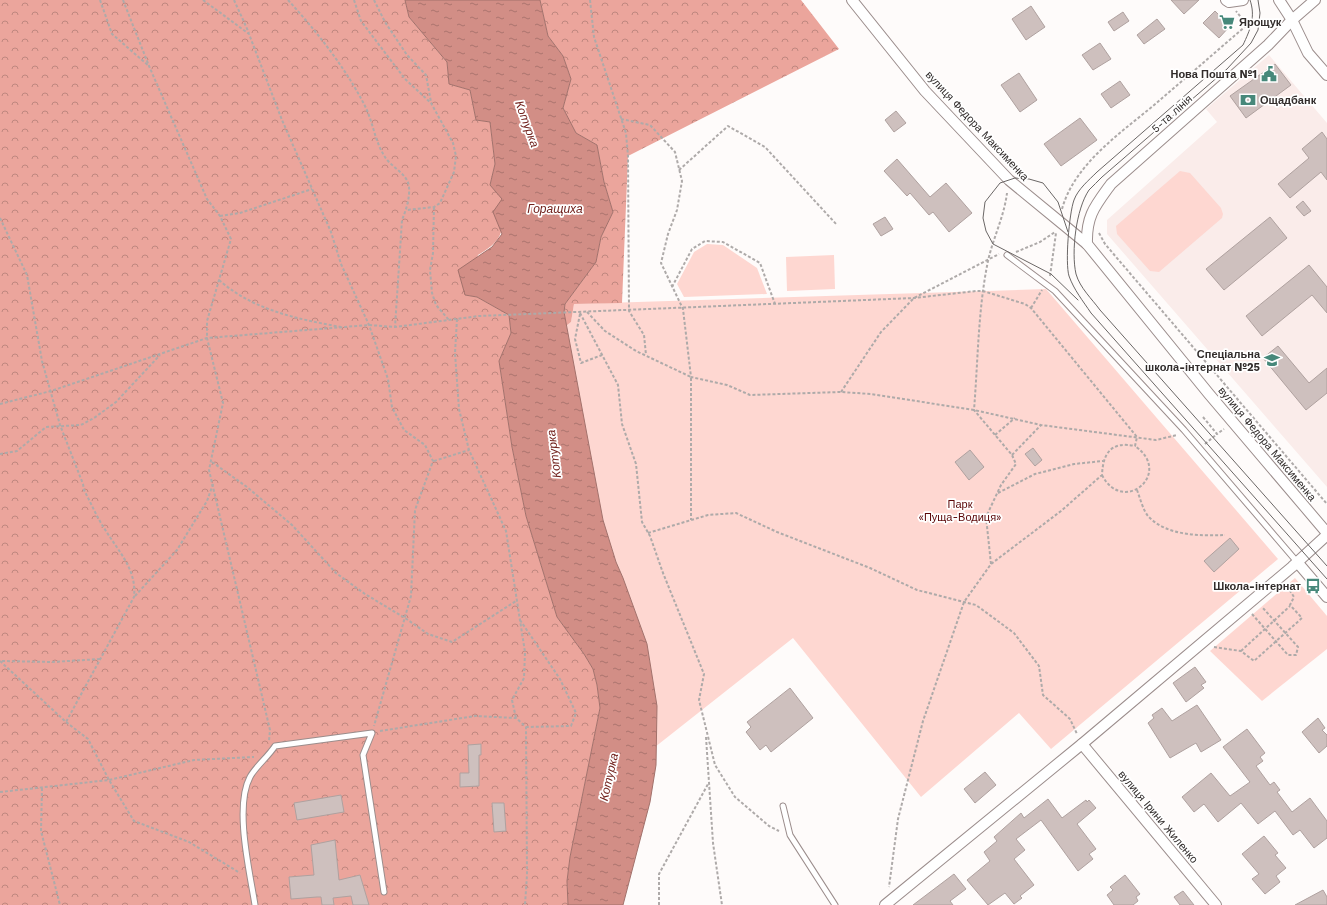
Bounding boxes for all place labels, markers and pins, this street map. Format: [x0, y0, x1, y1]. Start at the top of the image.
supermarket icon: Ярощук [1218, 13, 1236, 31]
place label: Ярощук [1239, 16, 1282, 29]
public building icon: Нова Пошта №1 [1260, 65, 1278, 83]
place label: Нова Пошта №1 [1170, 68, 1257, 81]
bank icon: Ощадбанк [1239, 91, 1257, 109]
place label: Ощадбанк [1260, 94, 1317, 107]
place label: Спеціальна школа-інтернат №25 [1145, 348, 1261, 374]
school or university icon: Спеціальна школа-інтернат №25 [1263, 351, 1281, 369]
bus stop icon: Школа-інтернат [1304, 577, 1322, 595]
place label: Школа-інтернат [1213, 580, 1302, 593]

